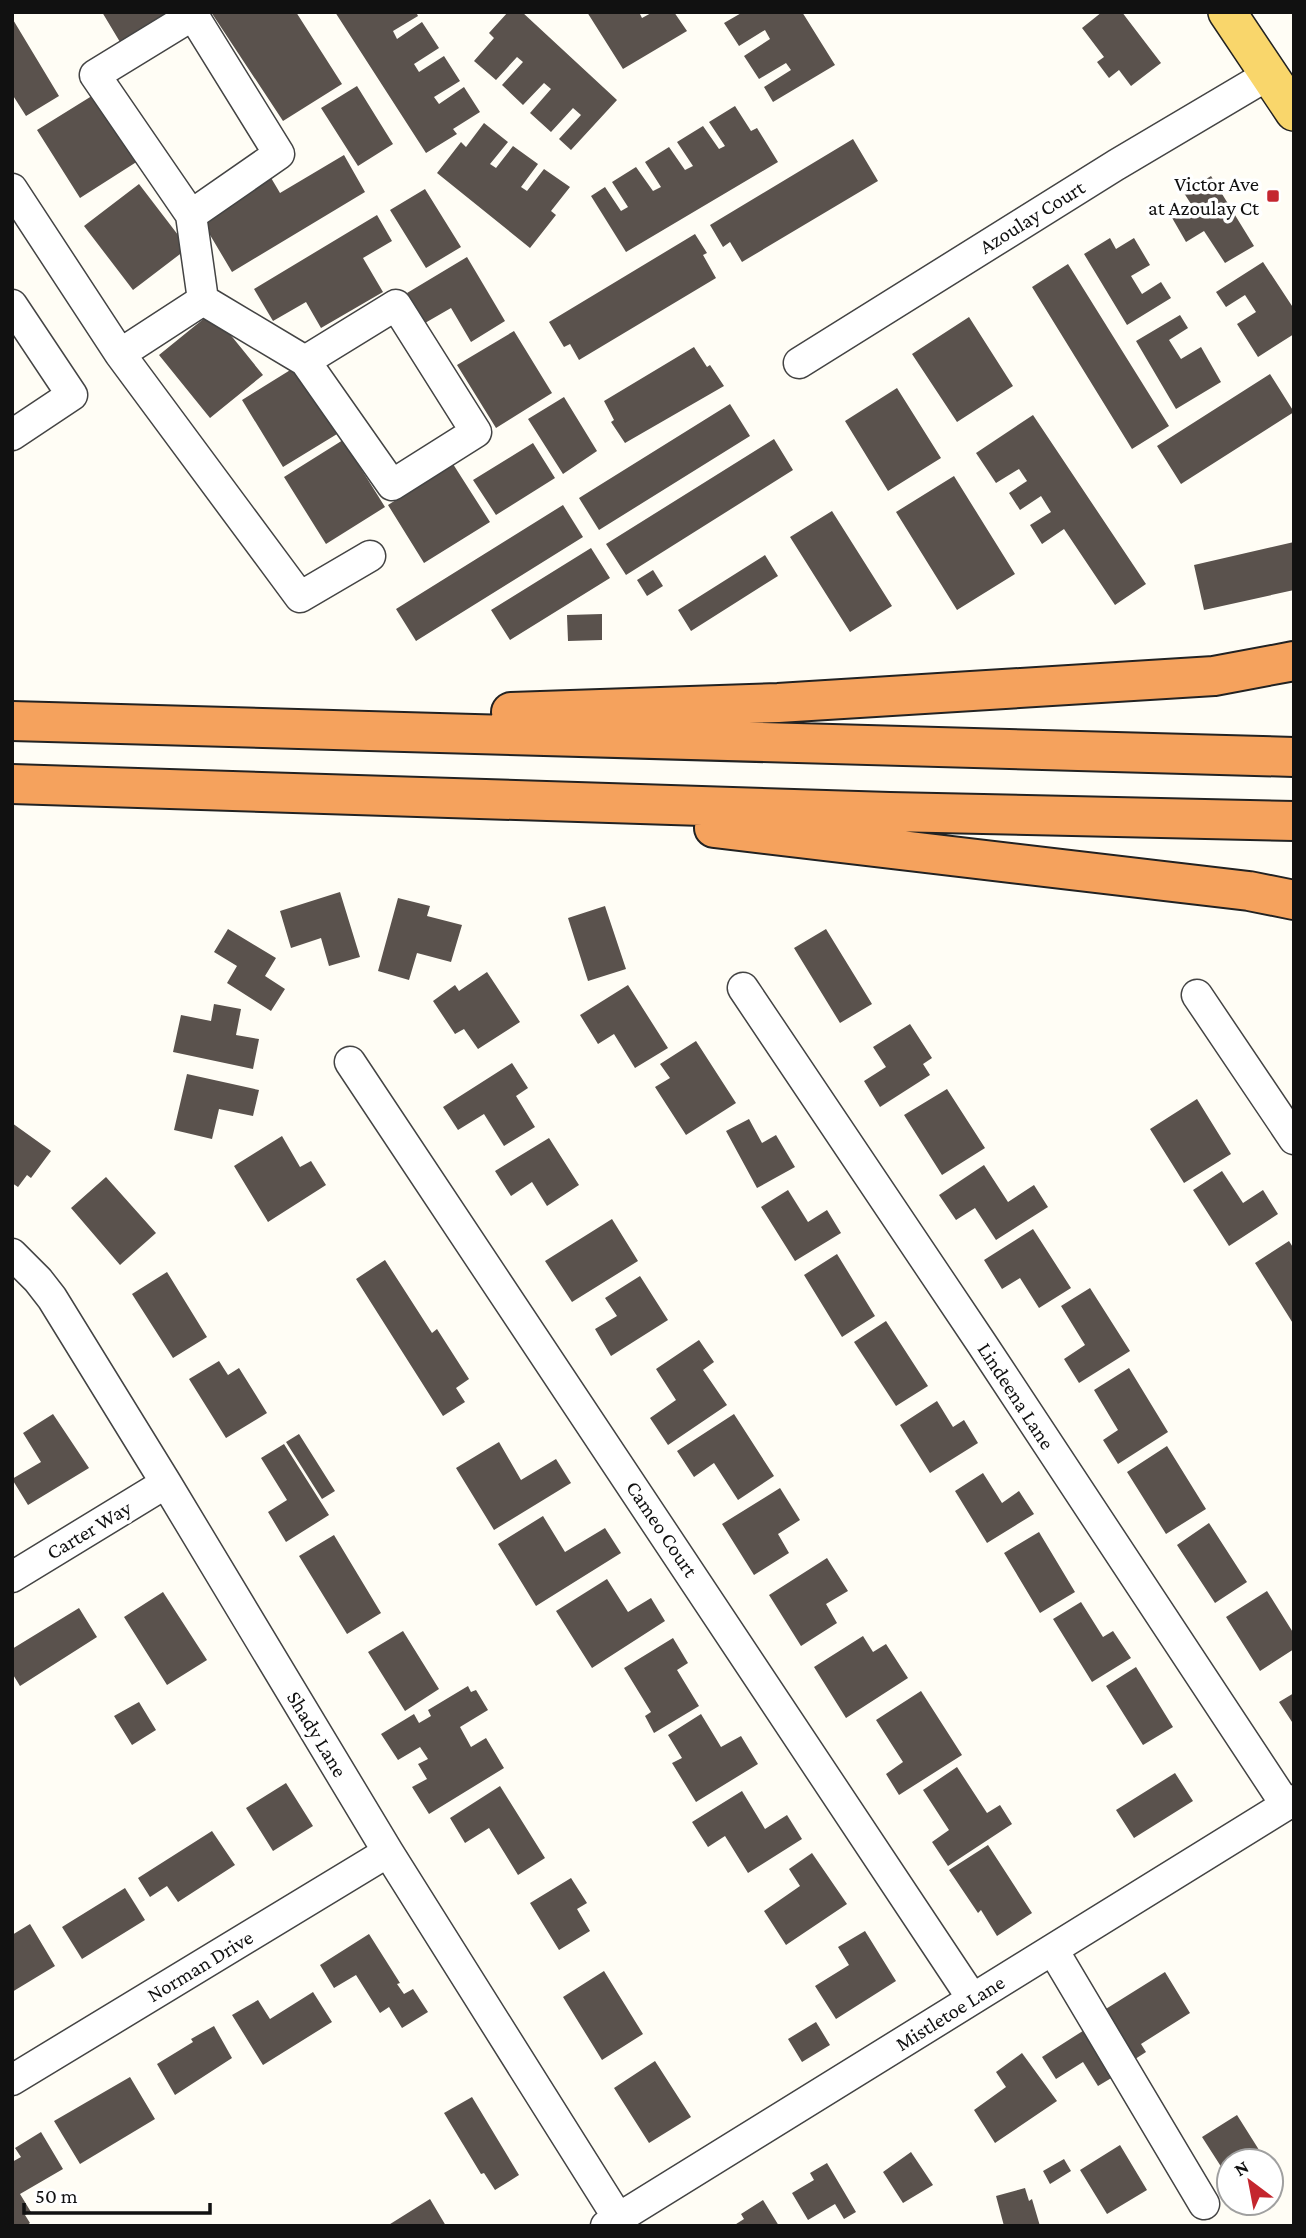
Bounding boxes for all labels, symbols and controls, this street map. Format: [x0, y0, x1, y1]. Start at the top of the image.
place label: Victor Ave at Azoulay Ct [1148, 172, 1260, 220]
street label: Azoulay Court [975, 175, 1090, 259]
marker: Victor Ave at Azoulay Ct [1265, 188, 1281, 204]
street label: Lindeena Lane [973, 1338, 1059, 1454]
street label: Cameo Court [621, 1476, 703, 1582]
street label: Carter Way [42, 1495, 136, 1565]
street label: Shady Lane [282, 1687, 352, 1781]
street label: Norman Drive [143, 1925, 257, 2007]
street label: Mistletoe Lane [891, 1970, 1009, 2056]
north arrow [1215, 2147, 1285, 2217]
text: N [1230, 2156, 1252, 2180]
scale bar [24, 2172, 210, 2216]
text: 50 m [35, 2184, 78, 2208]

